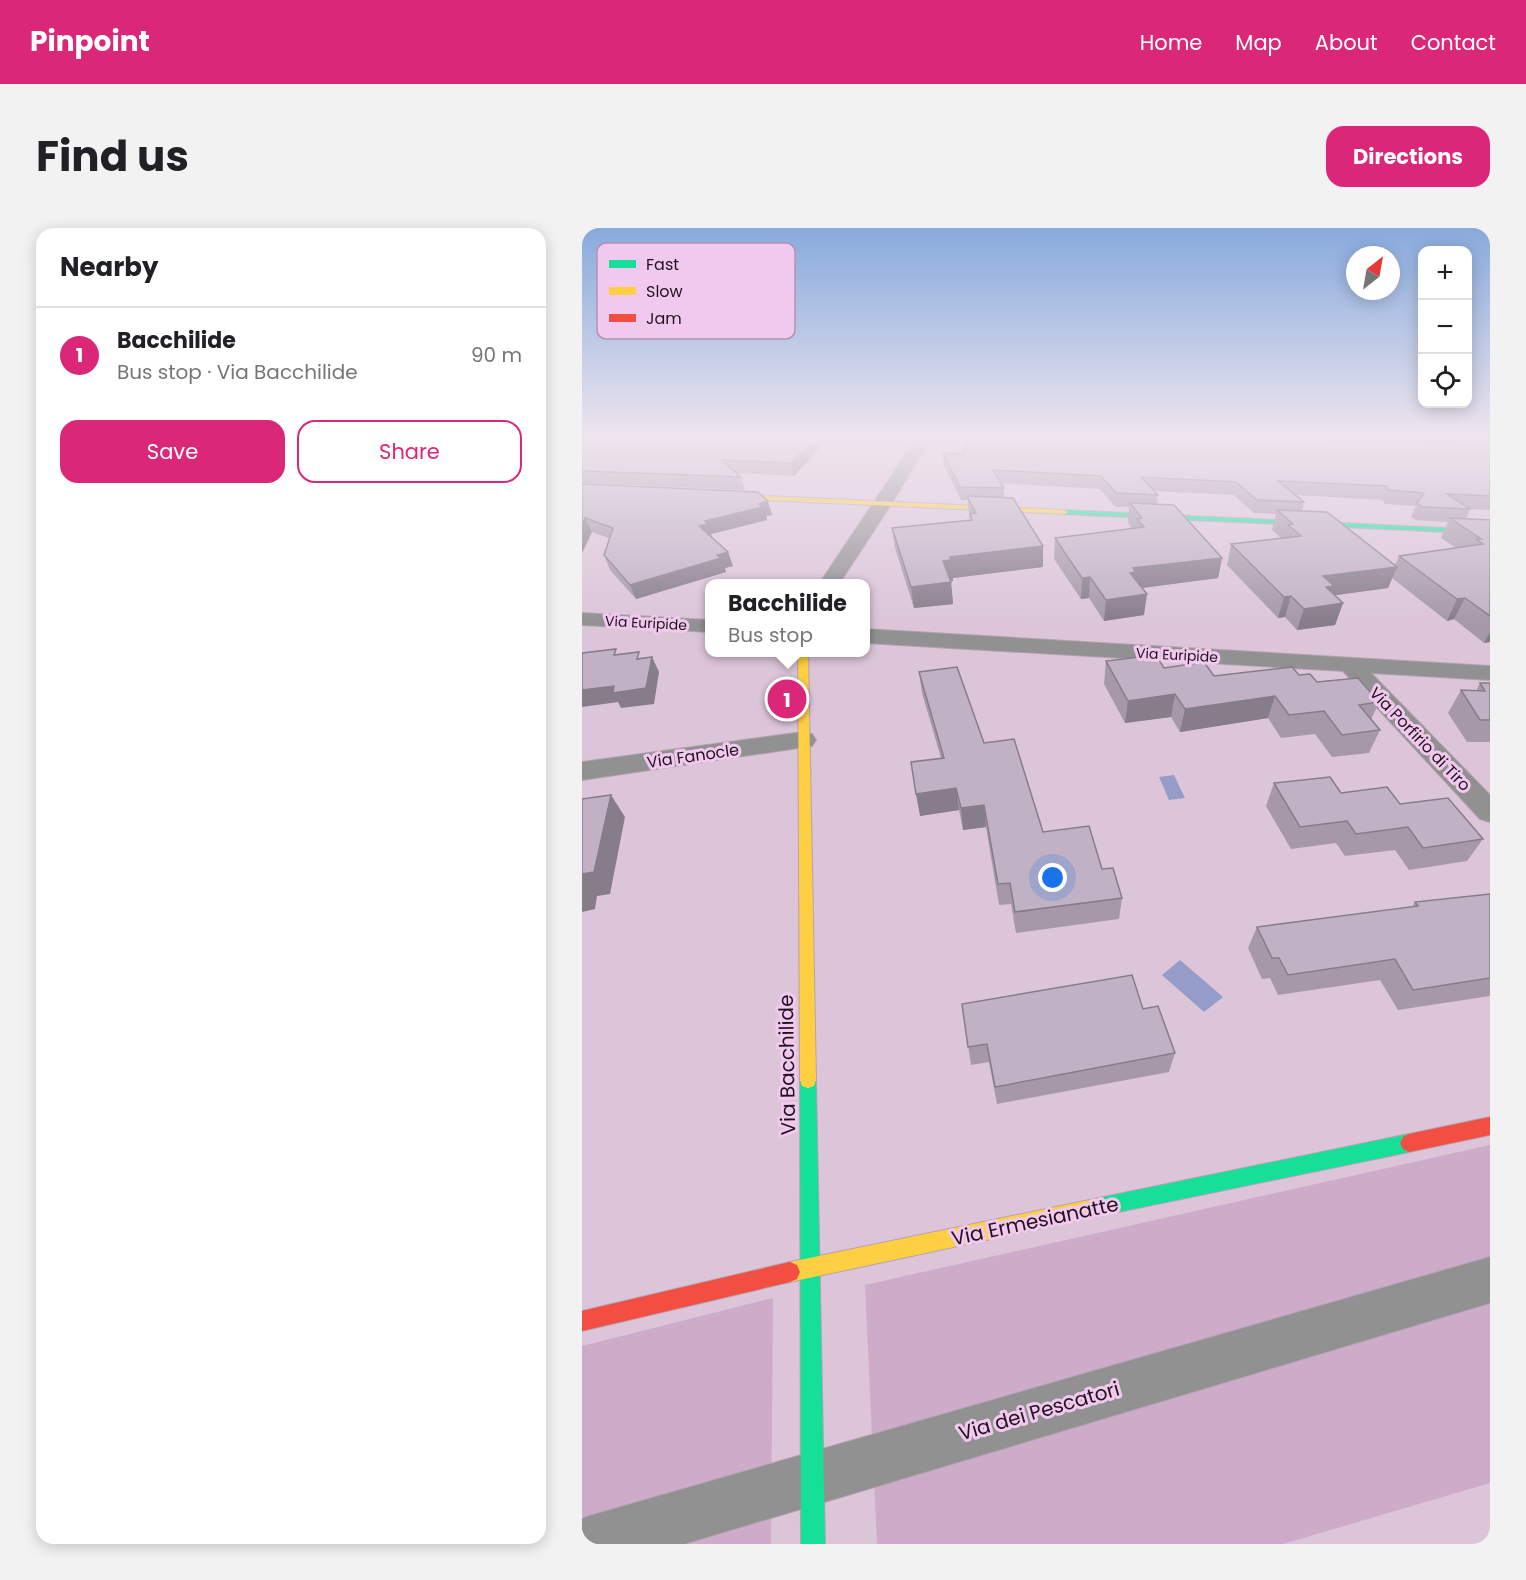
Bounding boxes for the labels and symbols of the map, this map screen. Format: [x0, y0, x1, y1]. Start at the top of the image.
legend [597, 243, 795, 339]
north arrow [1346, 246, 1400, 300]
text: Fast [646, 253, 679, 276]
text: Slow [646, 280, 683, 303]
text: Jam [646, 307, 682, 330]
street label: Via Euripide [605, 611, 688, 635]
street label: Via Euripide [1136, 643, 1219, 667]
pin: 1 [768, 676, 806, 722]
street label: Via Porfirio di Tiro [1364, 682, 1476, 796]
street label: Via Fanocle [645, 738, 741, 774]
your location [1038, 863, 1067, 892]
street label: Via Bacchilide [772, 994, 802, 1136]
street label: Via Ermesianatte [949, 1190, 1121, 1252]
street label: Via dei Pescatori [955, 1375, 1123, 1447]

